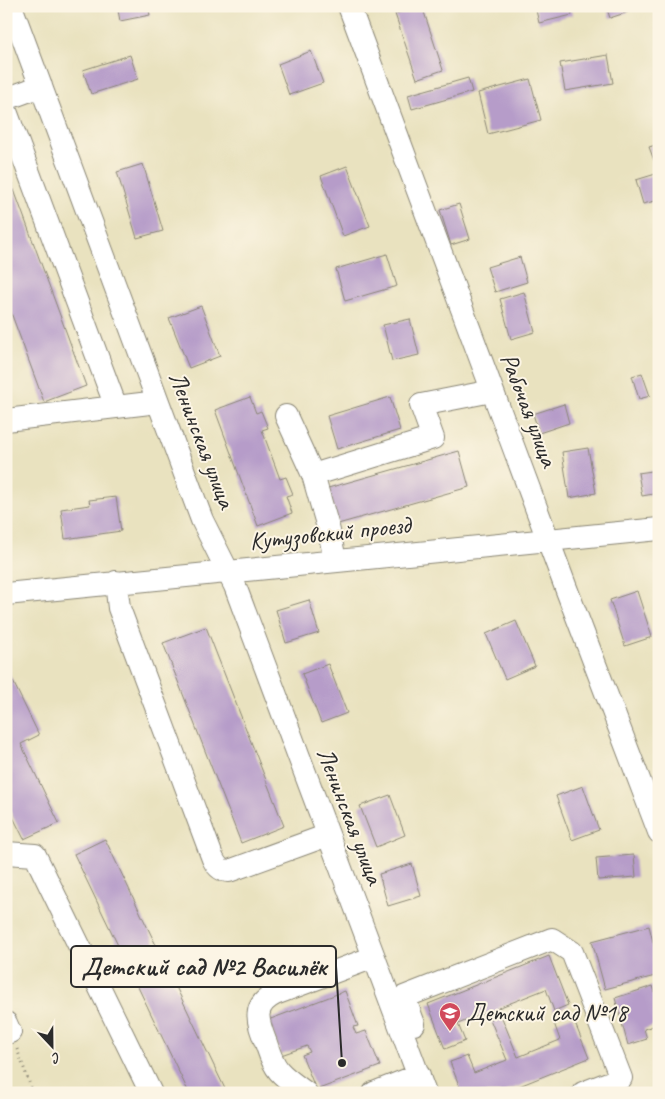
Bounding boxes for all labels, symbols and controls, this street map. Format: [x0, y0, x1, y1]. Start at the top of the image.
street label: Рабочая улица [493, 349, 566, 473]
street label: Ленинская улица [161, 367, 243, 515]
street label: Кутузовский проезд [248, 508, 414, 557]
street label: Ленинская улица [309, 743, 391, 891]
callout: Детский сад №2 Василёк [71, 946, 336, 987]
text: Детский сад №2 Василёк [82, 950, 329, 983]
place label: Детский сад №18 [466, 997, 630, 1029]
school or university icon: Детский сад №18 [438, 1001, 462, 1032]
north arrow [28, 1022, 78, 1072]
text: С [48, 1048, 63, 1068]

